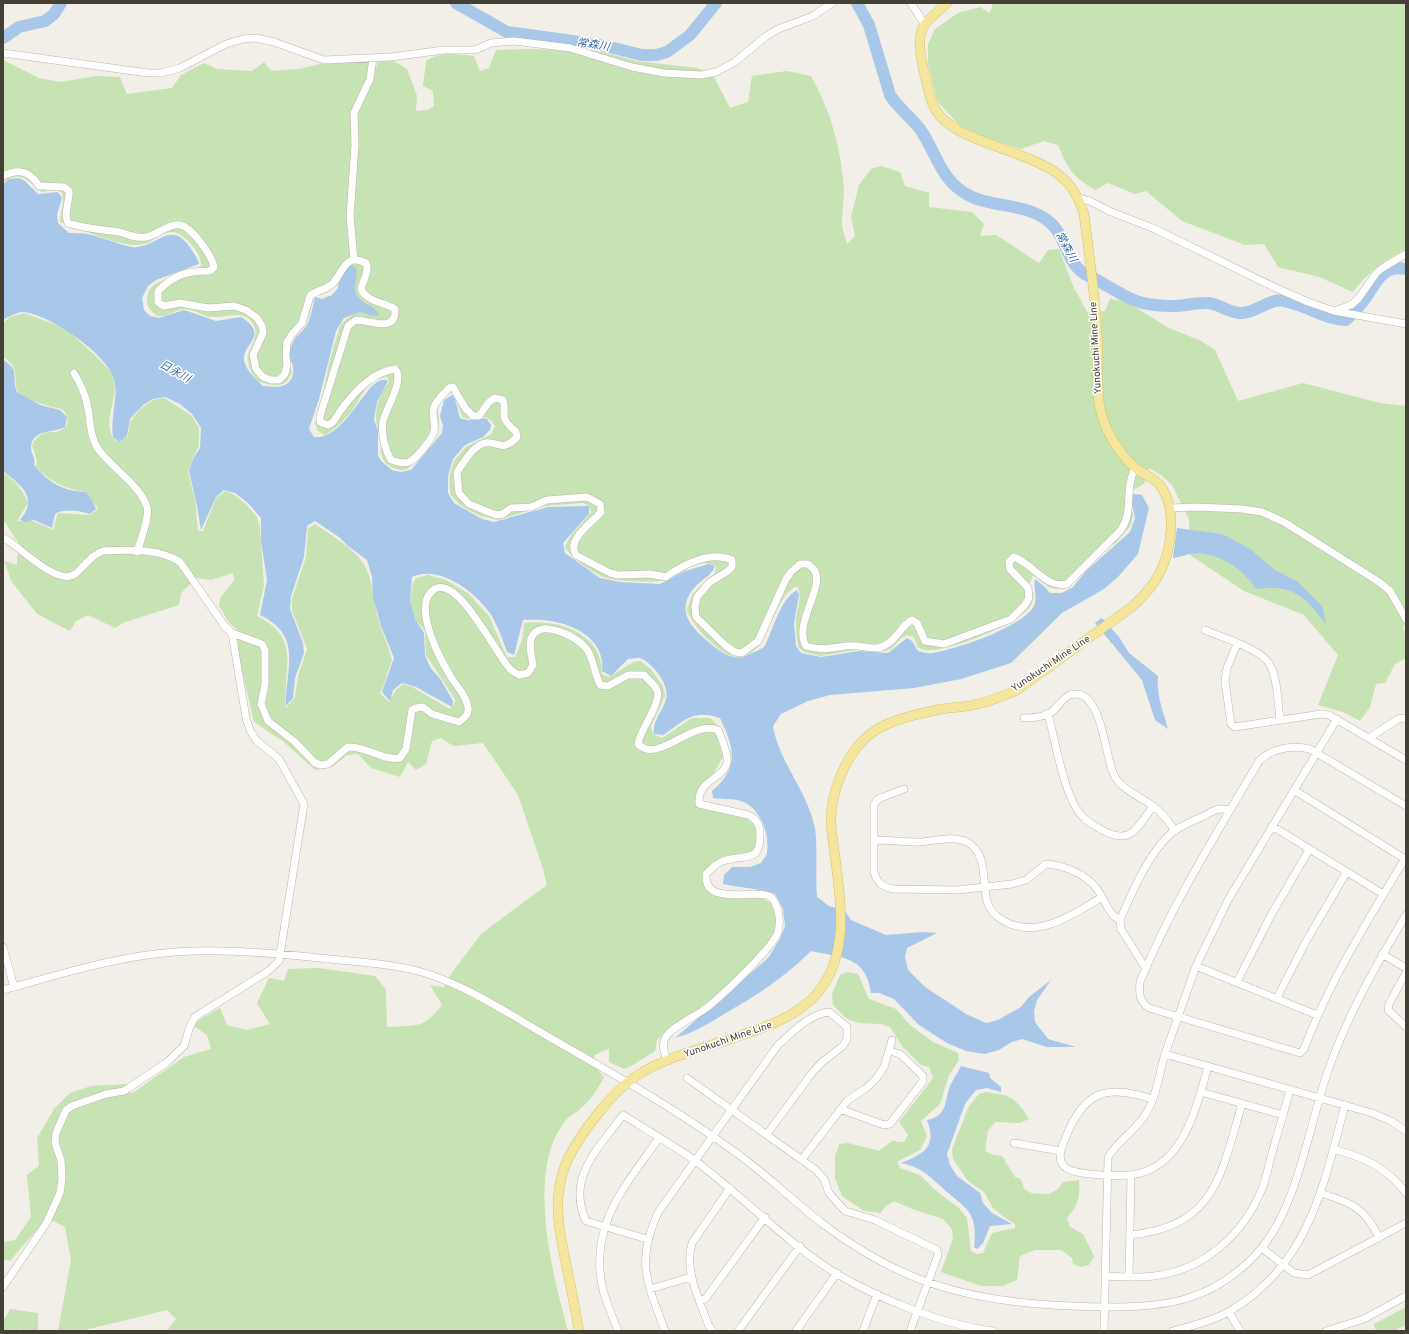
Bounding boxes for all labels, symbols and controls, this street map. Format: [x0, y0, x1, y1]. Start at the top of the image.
water label: 常森川 [576, 36, 611, 55]
water label: 常森川 [1052, 229, 1081, 266]
street label: Yunokuchi Mine Line [1087, 301, 1105, 395]
water label: 日永川 [157, 358, 194, 387]
street label: Yunokuchi Mine Line [1009, 633, 1093, 695]
street label: Yunokuchi Mine Line [682, 1019, 774, 1061]

